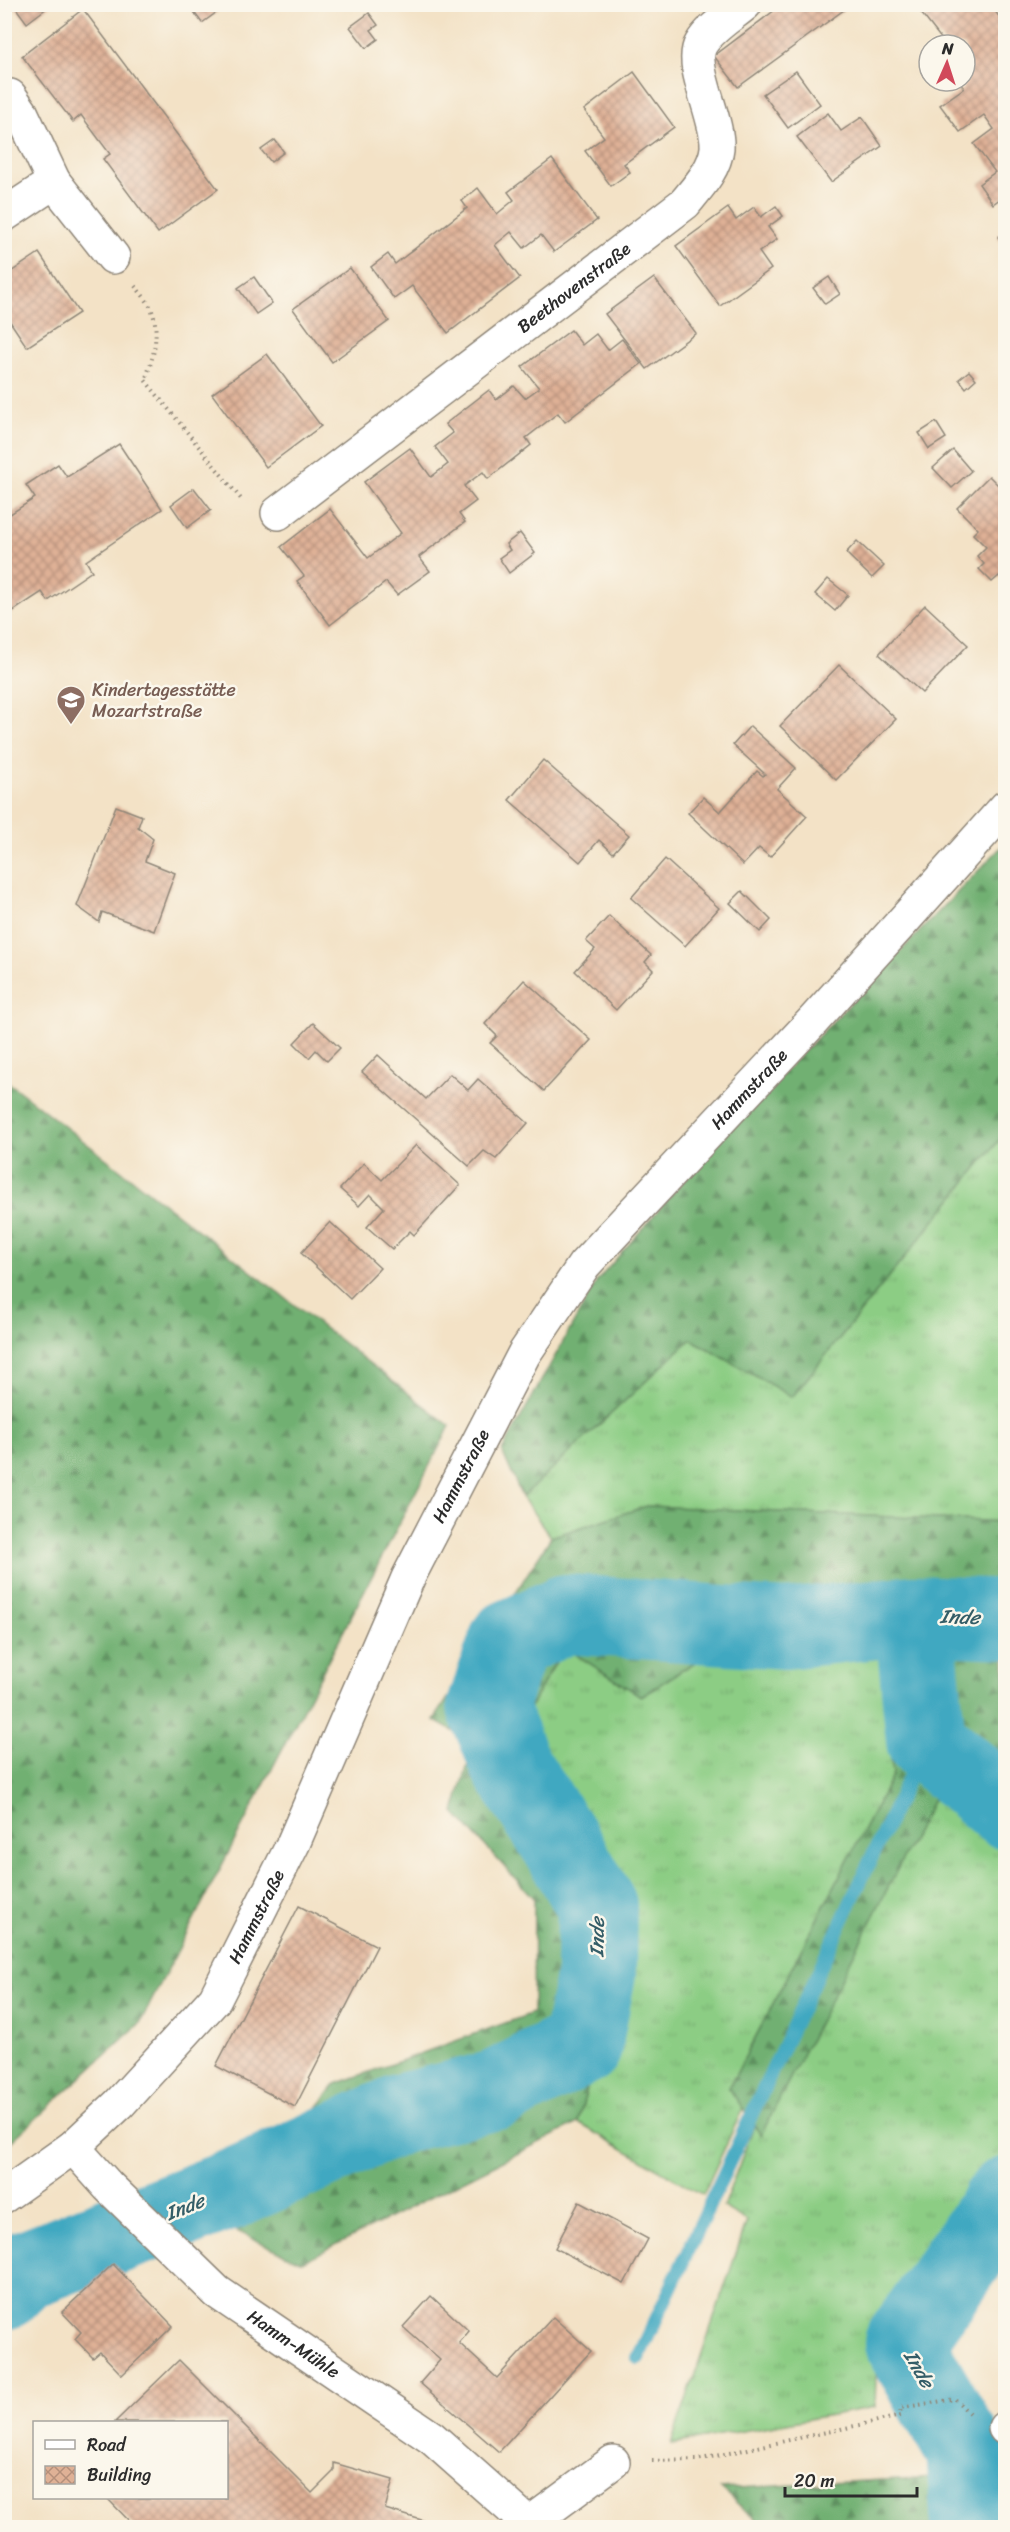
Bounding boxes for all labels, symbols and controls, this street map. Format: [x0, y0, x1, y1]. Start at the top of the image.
north arrow [917, 33, 977, 93]
text: N [940, 34, 955, 63]
street label: Beethovenstraße [510, 233, 638, 342]
place label: Kindertagesstätte Mozartstraße [92, 674, 236, 727]
school or university icon: Kindertagesstätte Mozartstraße [55, 684, 87, 726]
street label: Hammstraße [702, 1041, 796, 1137]
street label: Hammstraße [423, 1423, 499, 1529]
water label: Inde [939, 1599, 982, 1635]
street label: Hammstraße [219, 1864, 294, 1970]
water label: Inde [579, 1915, 615, 1958]
water label: Inde [159, 2183, 211, 2231]
street label: Hamm-Mühle [240, 2301, 347, 2387]
water label: Inde [893, 2342, 945, 2396]
legend [33, 2421, 228, 2499]
text: Road [87, 2429, 127, 2461]
text: Building [87, 2459, 151, 2491]
scale bar [785, 2460, 917, 2498]
text: 20 m [794, 2465, 834, 2497]

